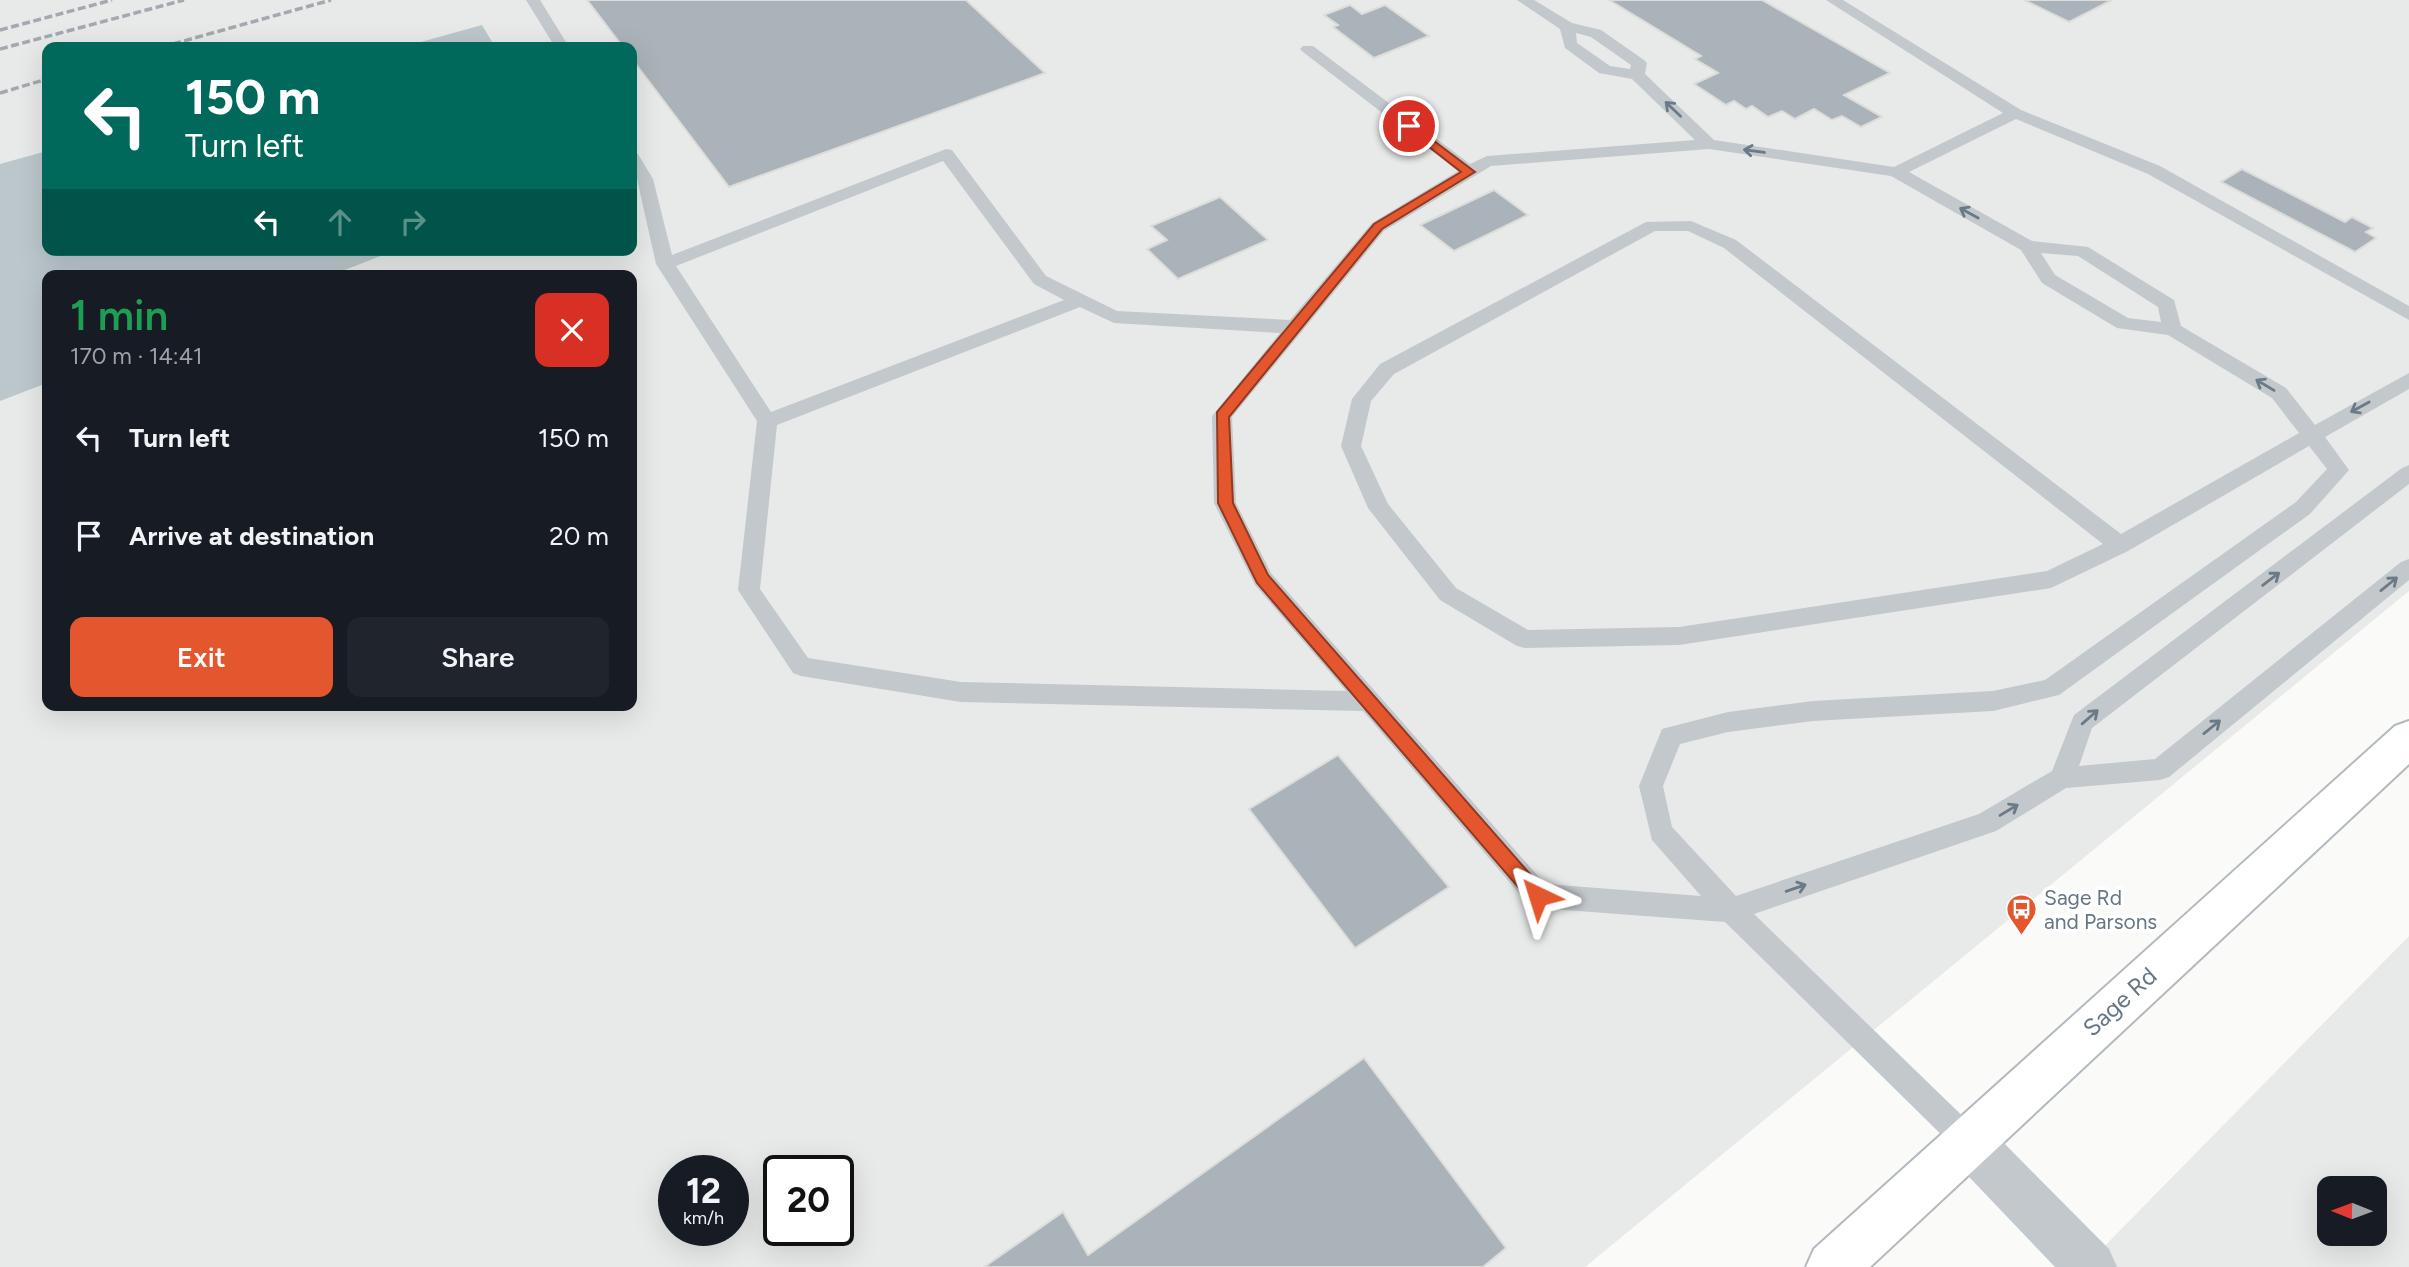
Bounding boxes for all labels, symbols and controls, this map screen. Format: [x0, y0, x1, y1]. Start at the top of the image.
text: 150 m [185, 67, 320, 126]
icon: left [70, 70, 161, 161]
pin [1379, 96, 1439, 156]
one-way arrow [1664, 101, 1681, 118]
icon: arrive [1390, 107, 1428, 145]
text: Turn left [185, 127, 304, 165]
one-way arrow [1743, 144, 1766, 157]
icon: left [248, 203, 286, 241]
icon: ahead [321, 203, 359, 241]
icon: right [394, 203, 432, 241]
one-way arrow [1959, 206, 1980, 219]
text: 1 min [70, 290, 168, 341]
button: close [535, 293, 609, 367]
text: 170 m · 14:41 [70, 342, 202, 370]
one-way arrow [2255, 378, 2275, 392]
one-way arrow [2350, 400, 2370, 414]
icon: left [70, 419, 108, 457]
text: Turn left [129, 422, 230, 454]
text: 150 m [538, 422, 609, 454]
icon: arrive [70, 517, 108, 555]
text: Arrive at destination [129, 520, 374, 552]
text: 20 m [549, 520, 609, 552]
one-way arrow [2261, 571, 2279, 586]
one-way arrow [2379, 577, 2397, 592]
button: Exit [70, 617, 333, 697]
button: Share [347, 617, 609, 697]
one-way arrow [2081, 709, 2099, 725]
one-way arrow [2202, 720, 2220, 735]
one-way arrow [1998, 803, 2018, 817]
position arrow [1501, 859, 1575, 933]
one-way arrow [1784, 881, 1806, 893]
place label: Sage Rd and Parsons [2044, 885, 2157, 934]
bus stop icon: Sage Rd and Parsons [2004, 893, 2038, 937]
street label: Sage Rd [2077, 961, 2163, 1042]
speed limit sign: 20 [763, 1155, 854, 1246]
text: 12 [686, 1170, 721, 1212]
north arrow [2317, 1176, 2387, 1246]
map controls [2317, 1176, 2387, 1246]
text: km/h [683, 1207, 724, 1229]

